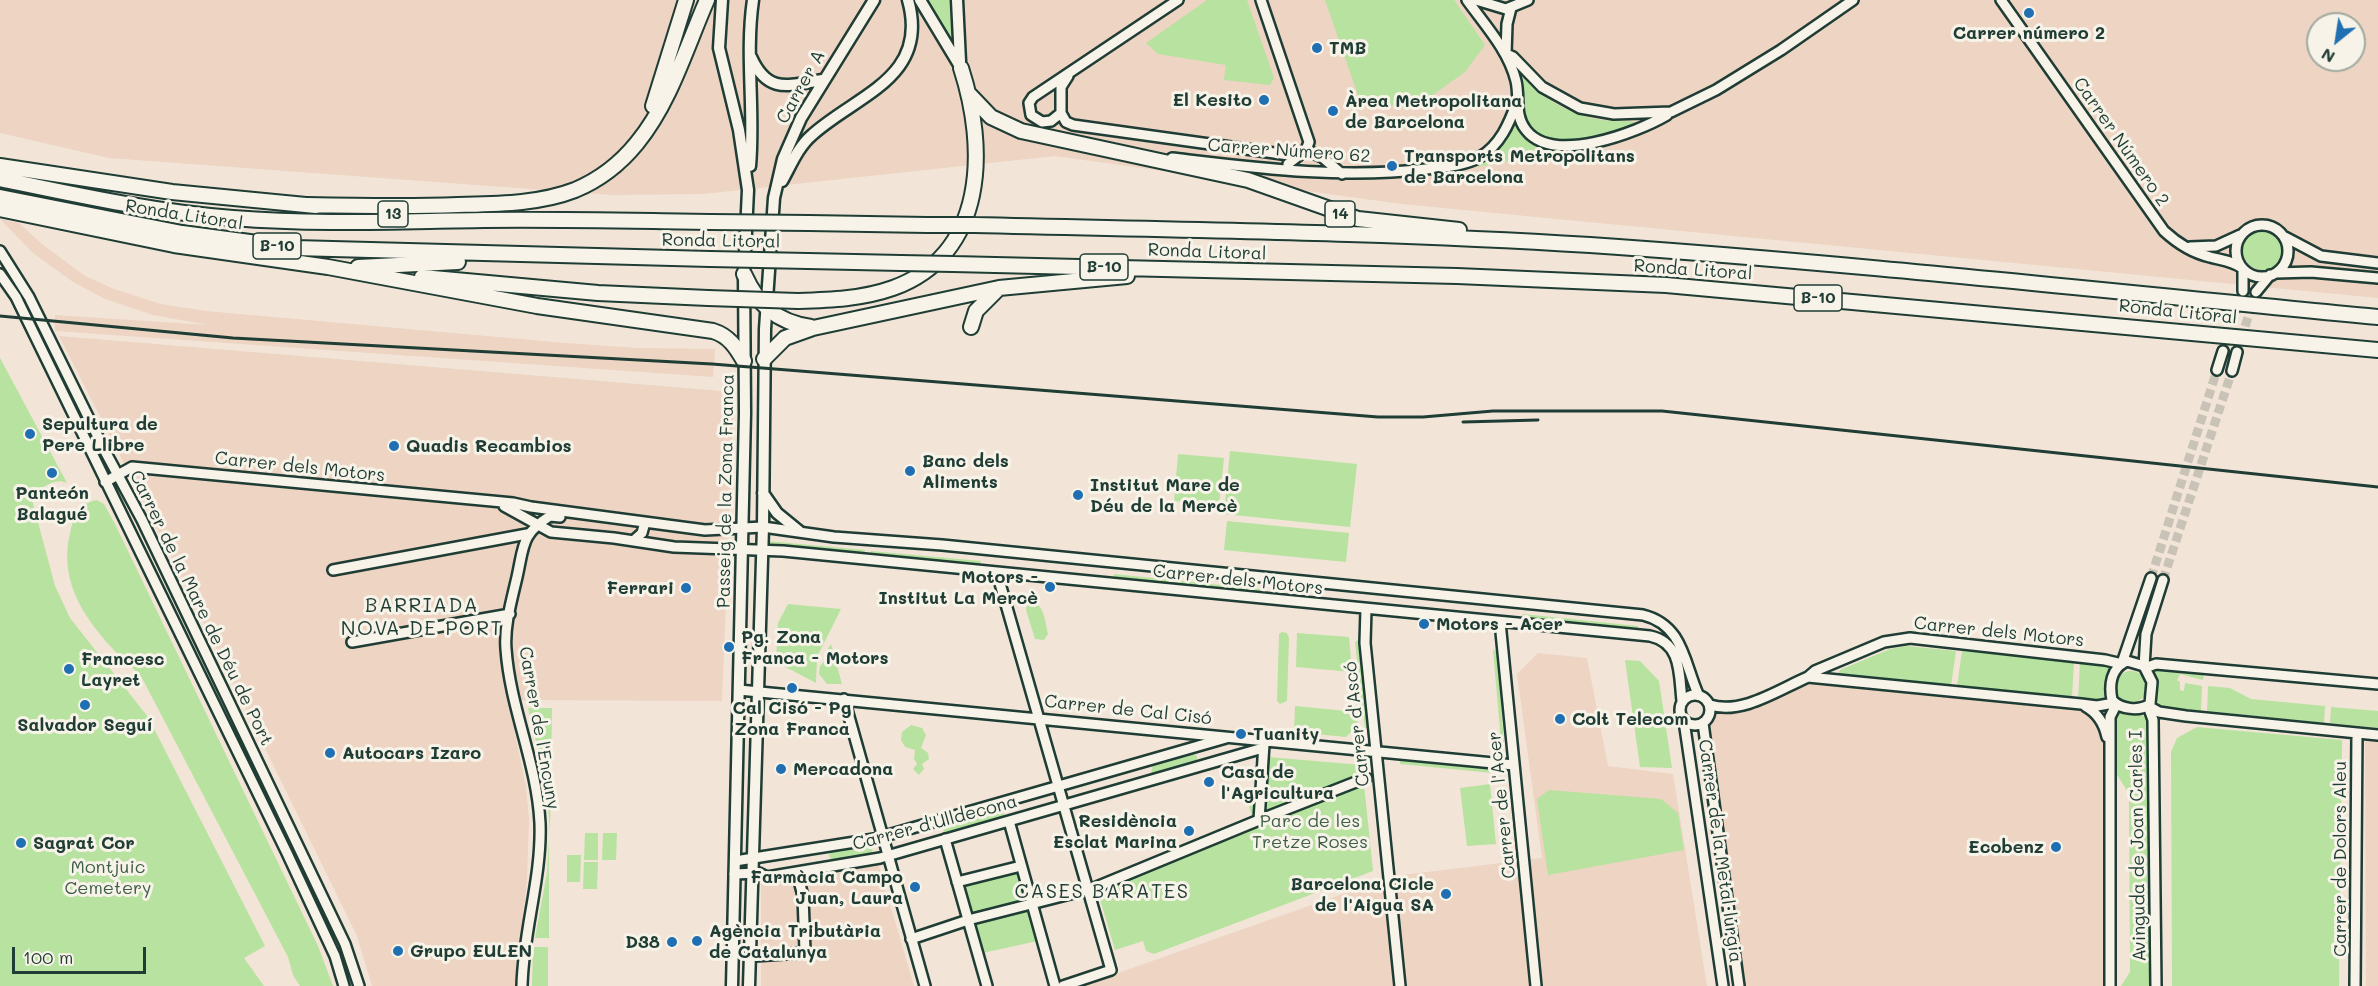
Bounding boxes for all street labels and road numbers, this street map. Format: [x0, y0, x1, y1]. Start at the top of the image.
street label: Carrer A [772, 47, 830, 127]
street label: Carrer Número 2 [2069, 73, 2173, 211]
street label: Carrer Número 62 [1207, 135, 1371, 167]
street label: Ronda Litoral [124, 195, 244, 235]
road number: 13 [378, 201, 408, 227]
road number: 14 [1325, 201, 1355, 227]
street label: Ronda Litoral [661, 229, 781, 253]
road number: B-10 [253, 233, 301, 259]
street label: Ronda Litoral [1147, 239, 1267, 265]
road number: B-10 [1080, 254, 1128, 280]
street label: Ronda Litoral [1633, 255, 1753, 285]
road number: B-10 [1794, 285, 1842, 311]
street label: Ronda Litoral [2118, 295, 2238, 329]
street label: Passeig de la Zona Franca [713, 374, 739, 608]
street label: Carrer dels Motors [214, 447, 386, 487]
street label: Carrer de la Mare de Déu de Port [125, 467, 277, 749]
street label: Carrer dels Motors [1152, 560, 1324, 600]
street label: Carrer dels Motors [1913, 612, 2085, 652]
street label: Carrer de l'Encuny [514, 645, 564, 811]
street label: Carrer d'Ascó [1340, 660, 1374, 788]
street label: Carrer de Cal Cisó [1043, 690, 1213, 730]
street label: Carrer de l'Acer [1484, 730, 1520, 880]
street label: Avinguda de Joan Carles I [2125, 730, 2151, 962]
street label: Carrer de la Metal·lúrgia [1694, 738, 1746, 964]
street label: Carrer de Dolors Aleu [2329, 761, 2351, 957]
street label: Carrer d'Ulldecona [850, 791, 1020, 855]

